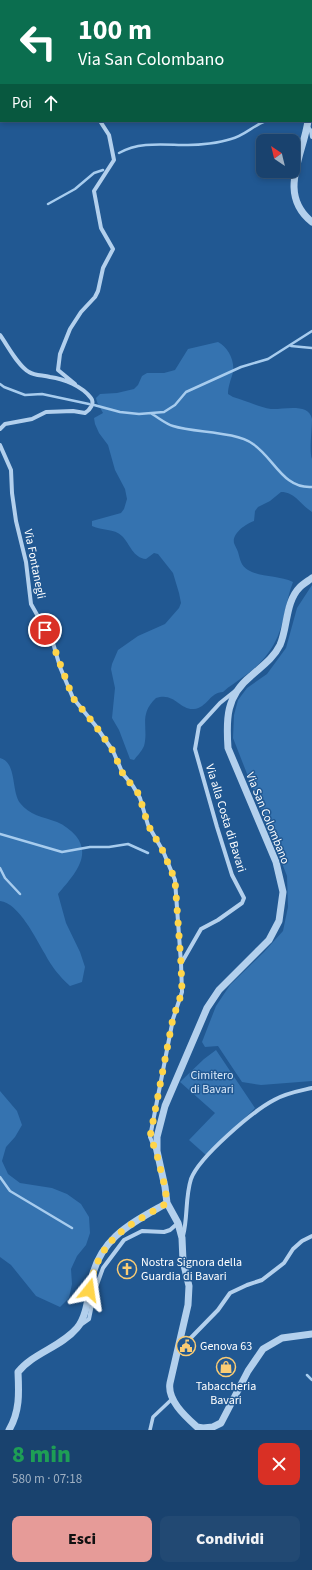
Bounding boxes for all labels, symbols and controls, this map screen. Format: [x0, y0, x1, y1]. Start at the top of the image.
text: 100 m [78, 10, 152, 50]
icon: left [12, 16, 64, 68]
text: Via San Colombano [78, 47, 224, 72]
icon: ahead [40, 92, 62, 114]
text: Poi [12, 93, 32, 114]
north arrow [256, 134, 300, 178]
map controls [256, 134, 300, 178]
street label: Via Fontanegli [19, 528, 50, 600]
pin [28, 613, 62, 647]
icon: arrive [34, 619, 56, 641]
street label: Via alla Costa di Bavari [201, 762, 250, 874]
street label: Via San Colombano [241, 770, 294, 867]
park label: Cimitero di Bavari [190, 1067, 234, 1098]
place label: Nostra Signora della Guardia di Bavari [141, 1254, 242, 1285]
church icon: Nostra Signora della Guardia di Bavari [116, 1258, 138, 1280]
position arrow [68, 1269, 110, 1311]
public building icon: Genova 63 [175, 1335, 197, 1357]
place label: Genova 63 [200, 1338, 252, 1355]
shop icon: Tabaccheria Bavari [215, 1356, 237, 1378]
place label: Tabaccheria Bavari [196, 1378, 256, 1409]
text: 8 min [12, 1437, 71, 1472]
button: close [258, 1443, 300, 1485]
text: 580 m · 07:18 [12, 1470, 82, 1488]
button: Esci [12, 1516, 152, 1562]
button: Condividi [160, 1516, 300, 1562]

